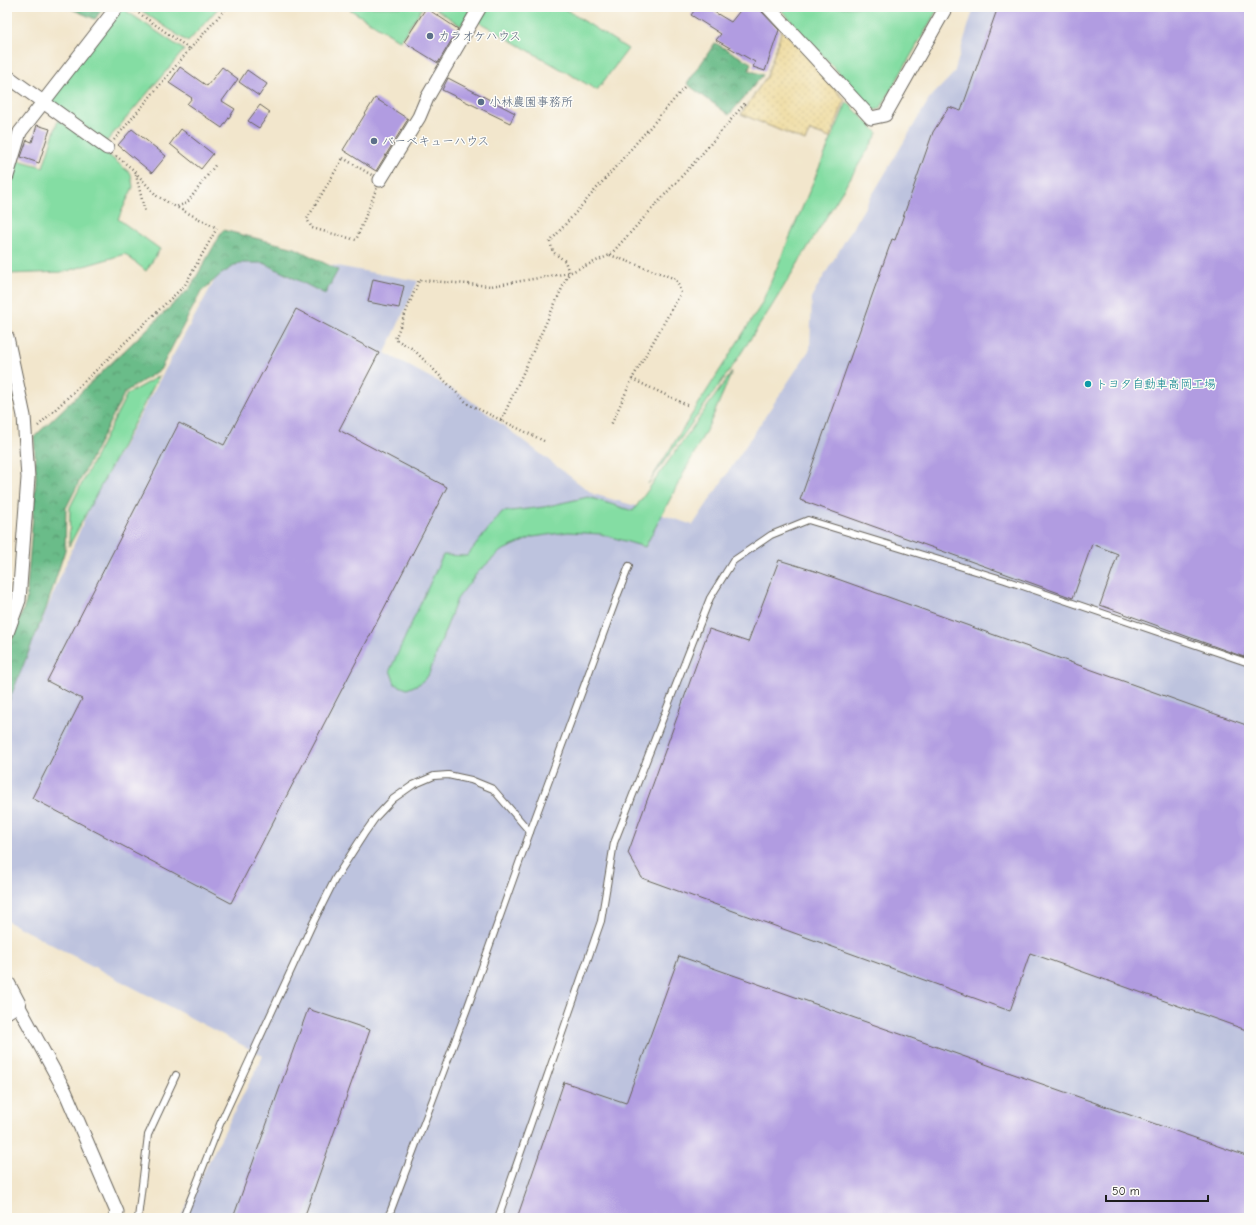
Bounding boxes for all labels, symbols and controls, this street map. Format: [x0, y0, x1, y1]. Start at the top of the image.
place label: カラオケハウス [438, 29, 521, 43]
marker: カラオケハウス [425, 31, 435, 41]
place label: 小林農園事務所 [489, 95, 573, 109]
marker: 小林農園事務所 [476, 97, 486, 107]
place label: バーベキューハウス [382, 134, 489, 148]
marker: バーベキューハウス [369, 136, 379, 146]
place label: トヨタ自動車高岡工場 [1096, 377, 1216, 391]
marker: トヨタ自動車高岡工場 [1083, 379, 1093, 389]
scale bar [1106, 1177, 1208, 1203]
text: 50 m [1112, 1184, 1140, 1198]

